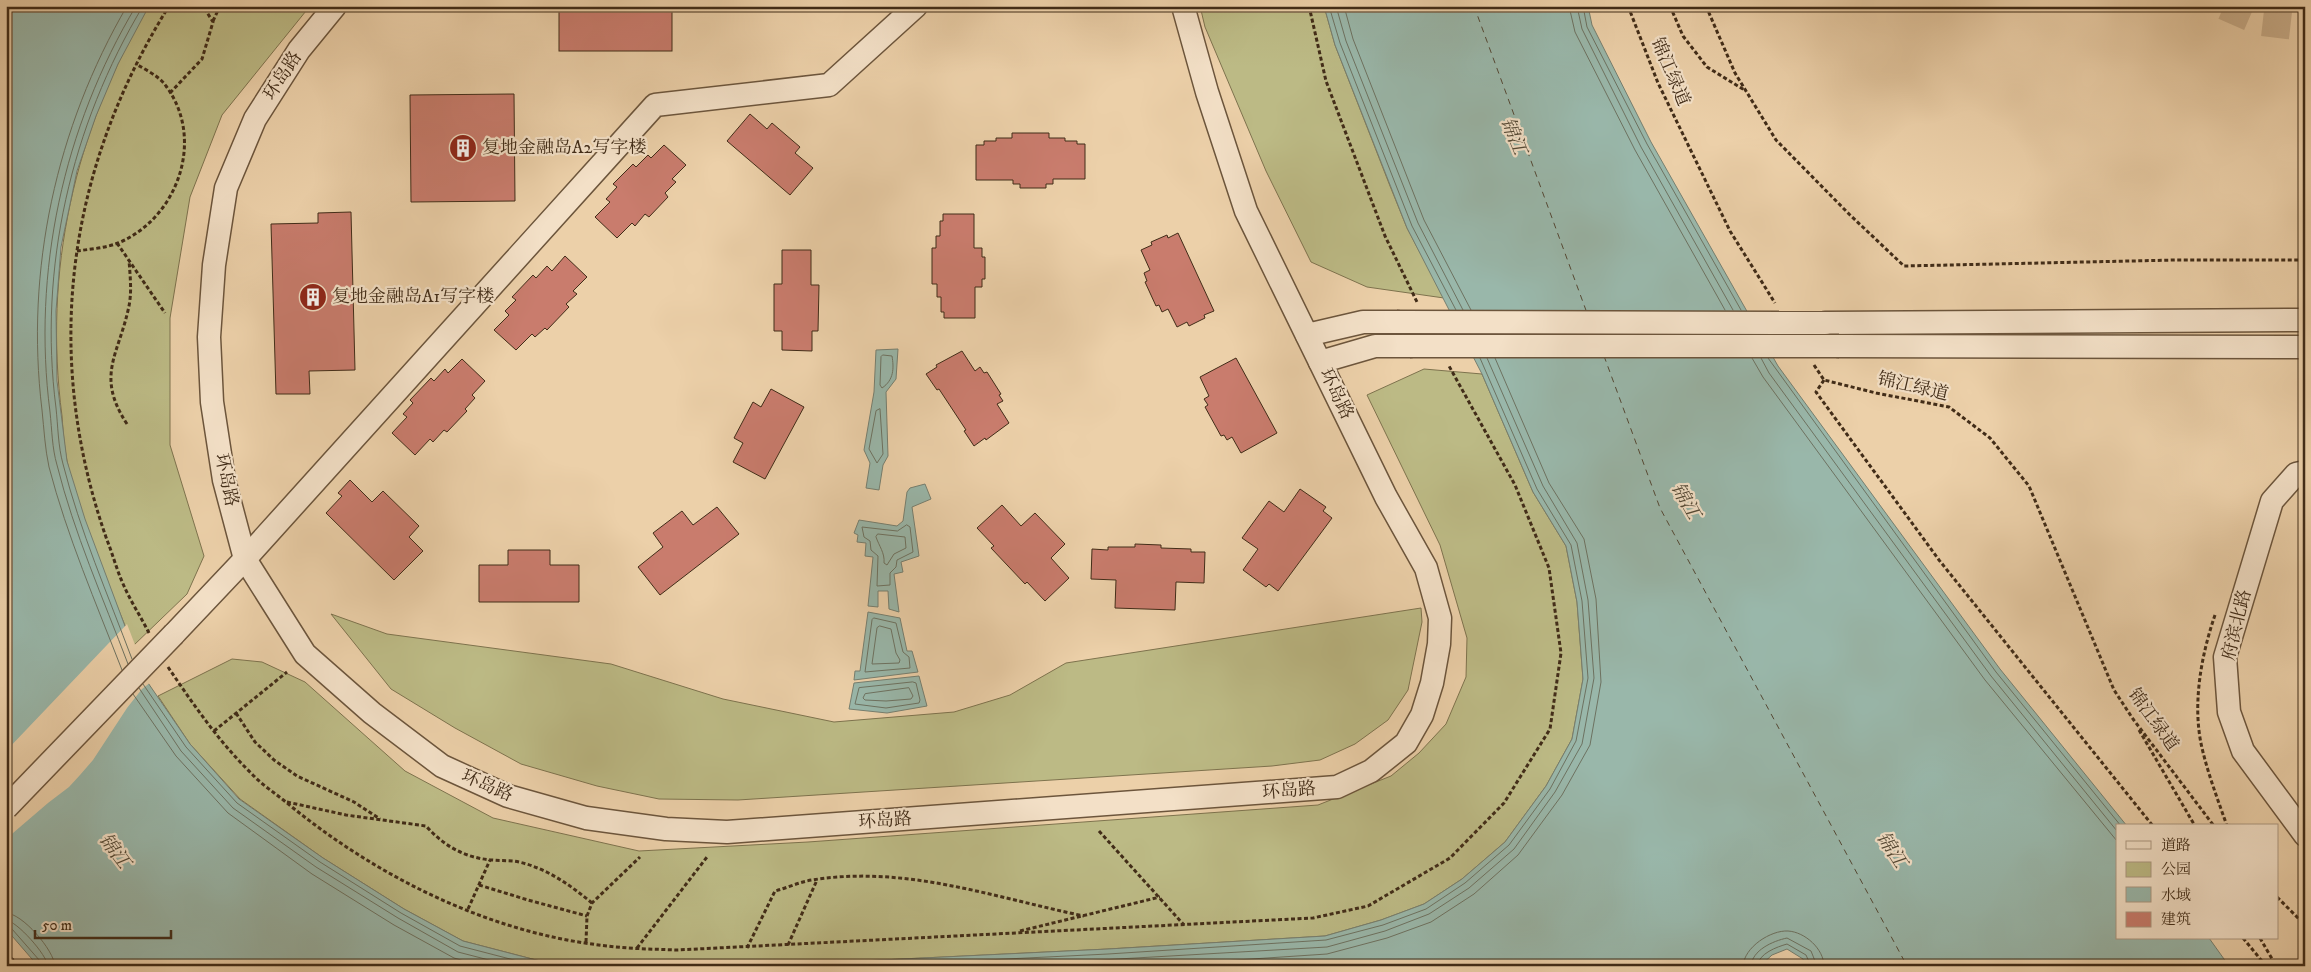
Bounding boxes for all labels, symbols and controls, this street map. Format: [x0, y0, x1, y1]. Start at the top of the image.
street label: 锦江绿道 [1646, 35, 1694, 109]
street label: 环岛路 [259, 47, 307, 105]
water label: 锦江 [1495, 114, 1532, 161]
building icon: 复地金融岛A2写字楼 [448, 133, 478, 163]
place label: 复地金融岛A2写字楼 [482, 137, 646, 159]
building icon: 复地金融岛A1写字楼 [298, 282, 328, 312]
place label: 复地金融岛A1写字楼 [332, 286, 494, 308]
street label: 环岛路 [1314, 365, 1358, 423]
street label: 锦江绿道 [1875, 368, 1951, 406]
street label: 环岛路 [210, 451, 242, 509]
water label: 锦江 [1666, 479, 1706, 526]
street label: 府滨北路 [2218, 587, 2256, 663]
street label: 锦江绿道 [2123, 684, 2183, 756]
street label: 环岛路 [458, 765, 516, 807]
street label: 环岛路 [1261, 778, 1317, 804]
street label: 环岛路 [857, 808, 913, 834]
legend [2116, 824, 2278, 940]
water label: 锦江 [1871, 828, 1913, 875]
water label: 锦江 [93, 829, 136, 875]
text: 道路 [2161, 836, 2191, 855]
text: 公园 [2161, 860, 2191, 879]
text: 水域 [2161, 886, 2191, 905]
scale bar [35, 907, 171, 939]
text: 建筑 [2161, 910, 2191, 929]
text: 50 m [42, 916, 72, 935]

